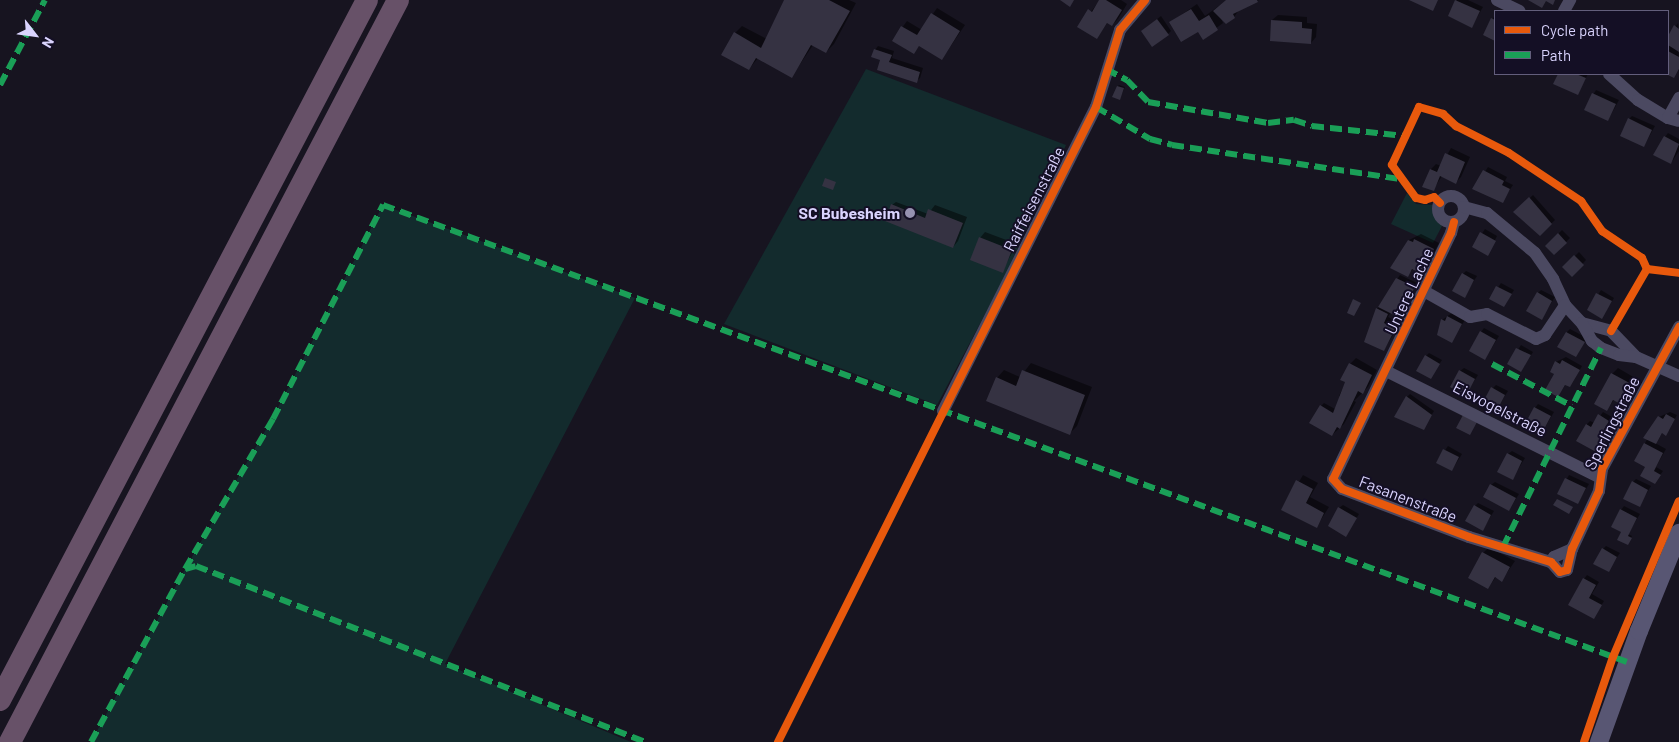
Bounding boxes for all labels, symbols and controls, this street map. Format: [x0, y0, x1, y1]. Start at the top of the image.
north arrow [10, 10, 60, 60]
legend [1494, 10, 1669, 75]
text: Cycle path [1541, 21, 1608, 39]
text: N [39, 34, 58, 51]
text: Path [1541, 46, 1571, 64]
street label: Raiffeisenstraße [999, 143, 1069, 255]
place label: SC Bubesheim [798, 203, 900, 223]
marker: SC Bubesheim [904, 207, 916, 219]
street label: Untere Lache [1381, 245, 1437, 337]
street label: Sperlingstraße [1580, 373, 1644, 473]
street label: Eisvogelstraße [1450, 377, 1550, 441]
street label: Fasanenstraße [1356, 472, 1460, 526]

